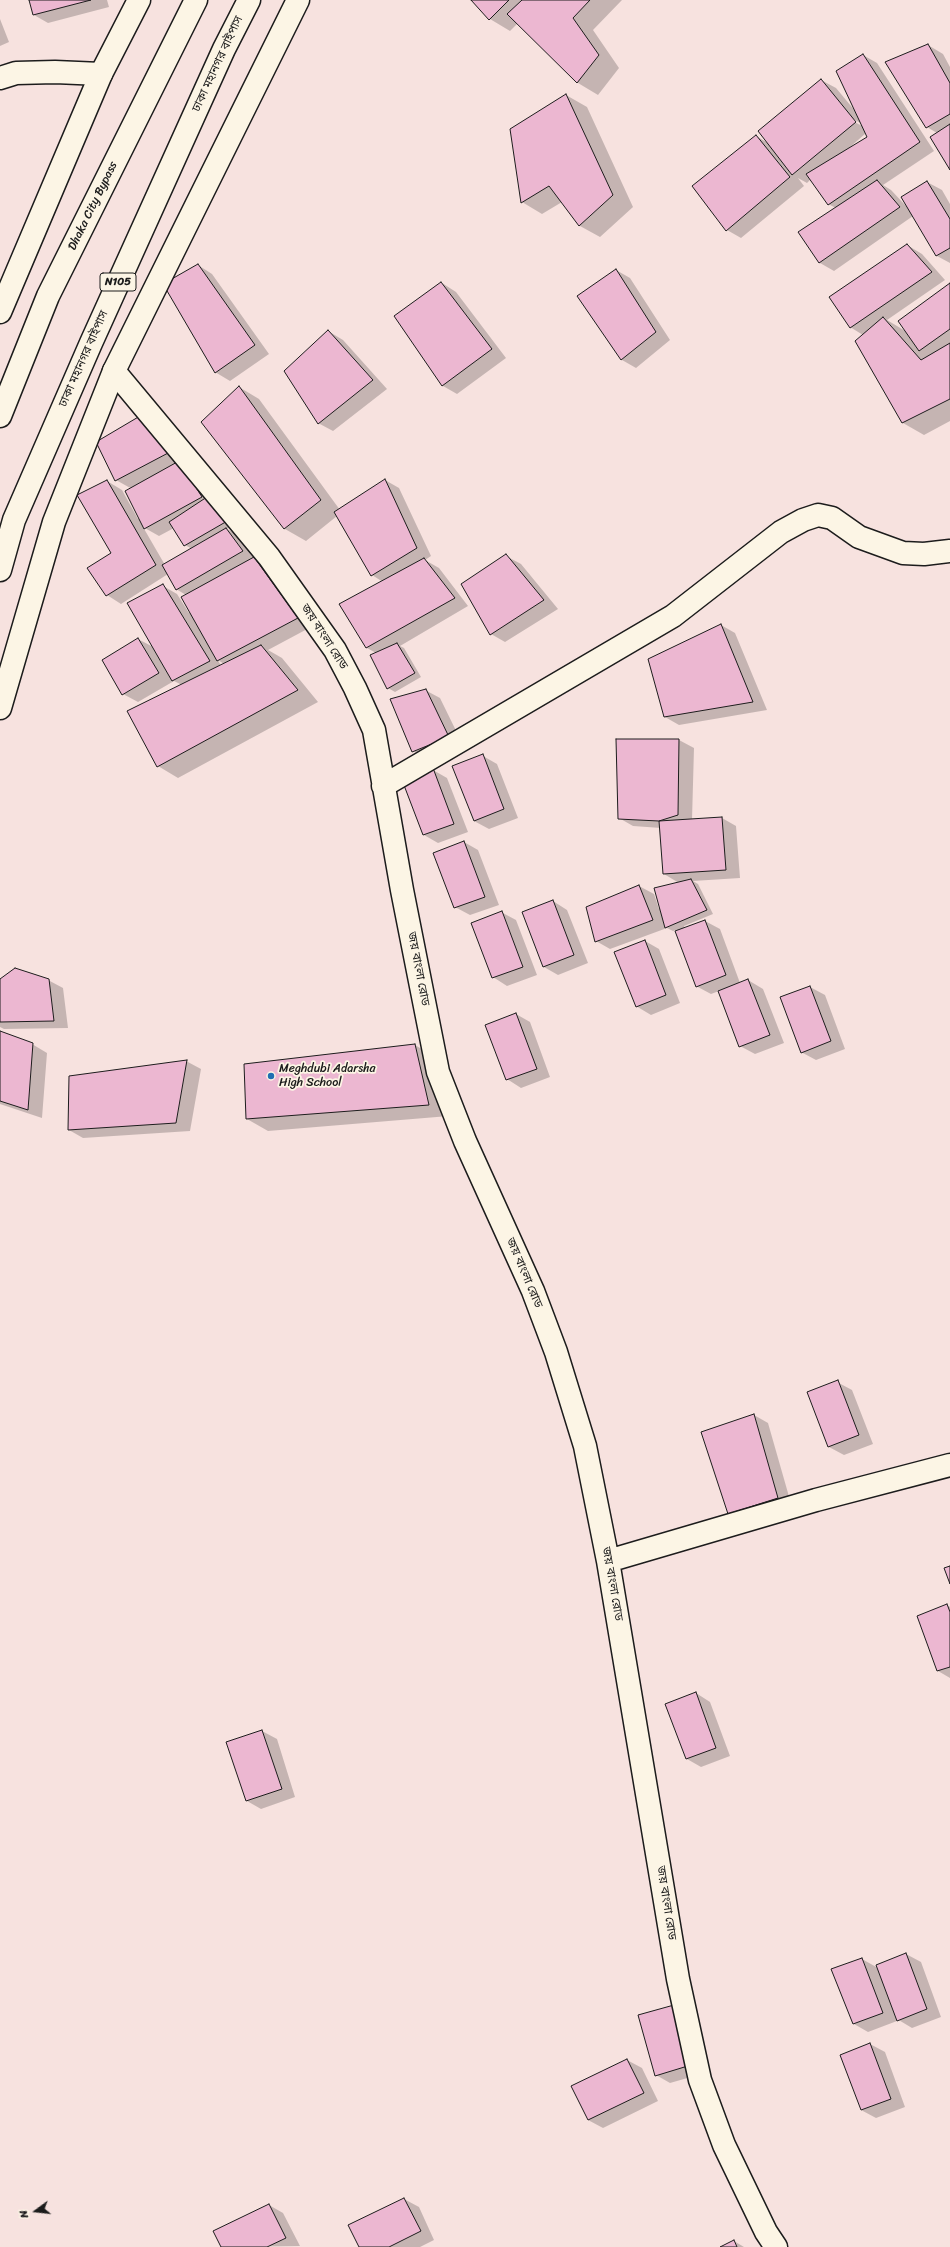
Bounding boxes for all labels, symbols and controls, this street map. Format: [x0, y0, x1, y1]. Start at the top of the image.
street label: ঢাকা মহানগর বাইপাস [190, 14, 246, 114]
street label: Dhaka City Bypass [65, 159, 121, 253]
road number: N105 [100, 273, 136, 291]
street label: ঢাকা মহানগর বাইপাস [56, 309, 112, 409]
street label: জয় বাংলা রোড [298, 602, 350, 672]
street label: জয় বাংলা রোড [404, 931, 432, 1007]
place label: Meghdubi Adarsha High School [279, 1062, 375, 1090]
marker: Meghdubi Adarsha High School [266, 1071, 276, 1081]
street label: জয় বাংলা রোড [503, 1236, 545, 1310]
street label: জয় বাংলা রোড [598, 1546, 626, 1622]
street label: জয় বাংলা রোড [653, 1865, 679, 1941]
north arrow [16, 2191, 56, 2231]
text: N [14, 2208, 34, 2220]

